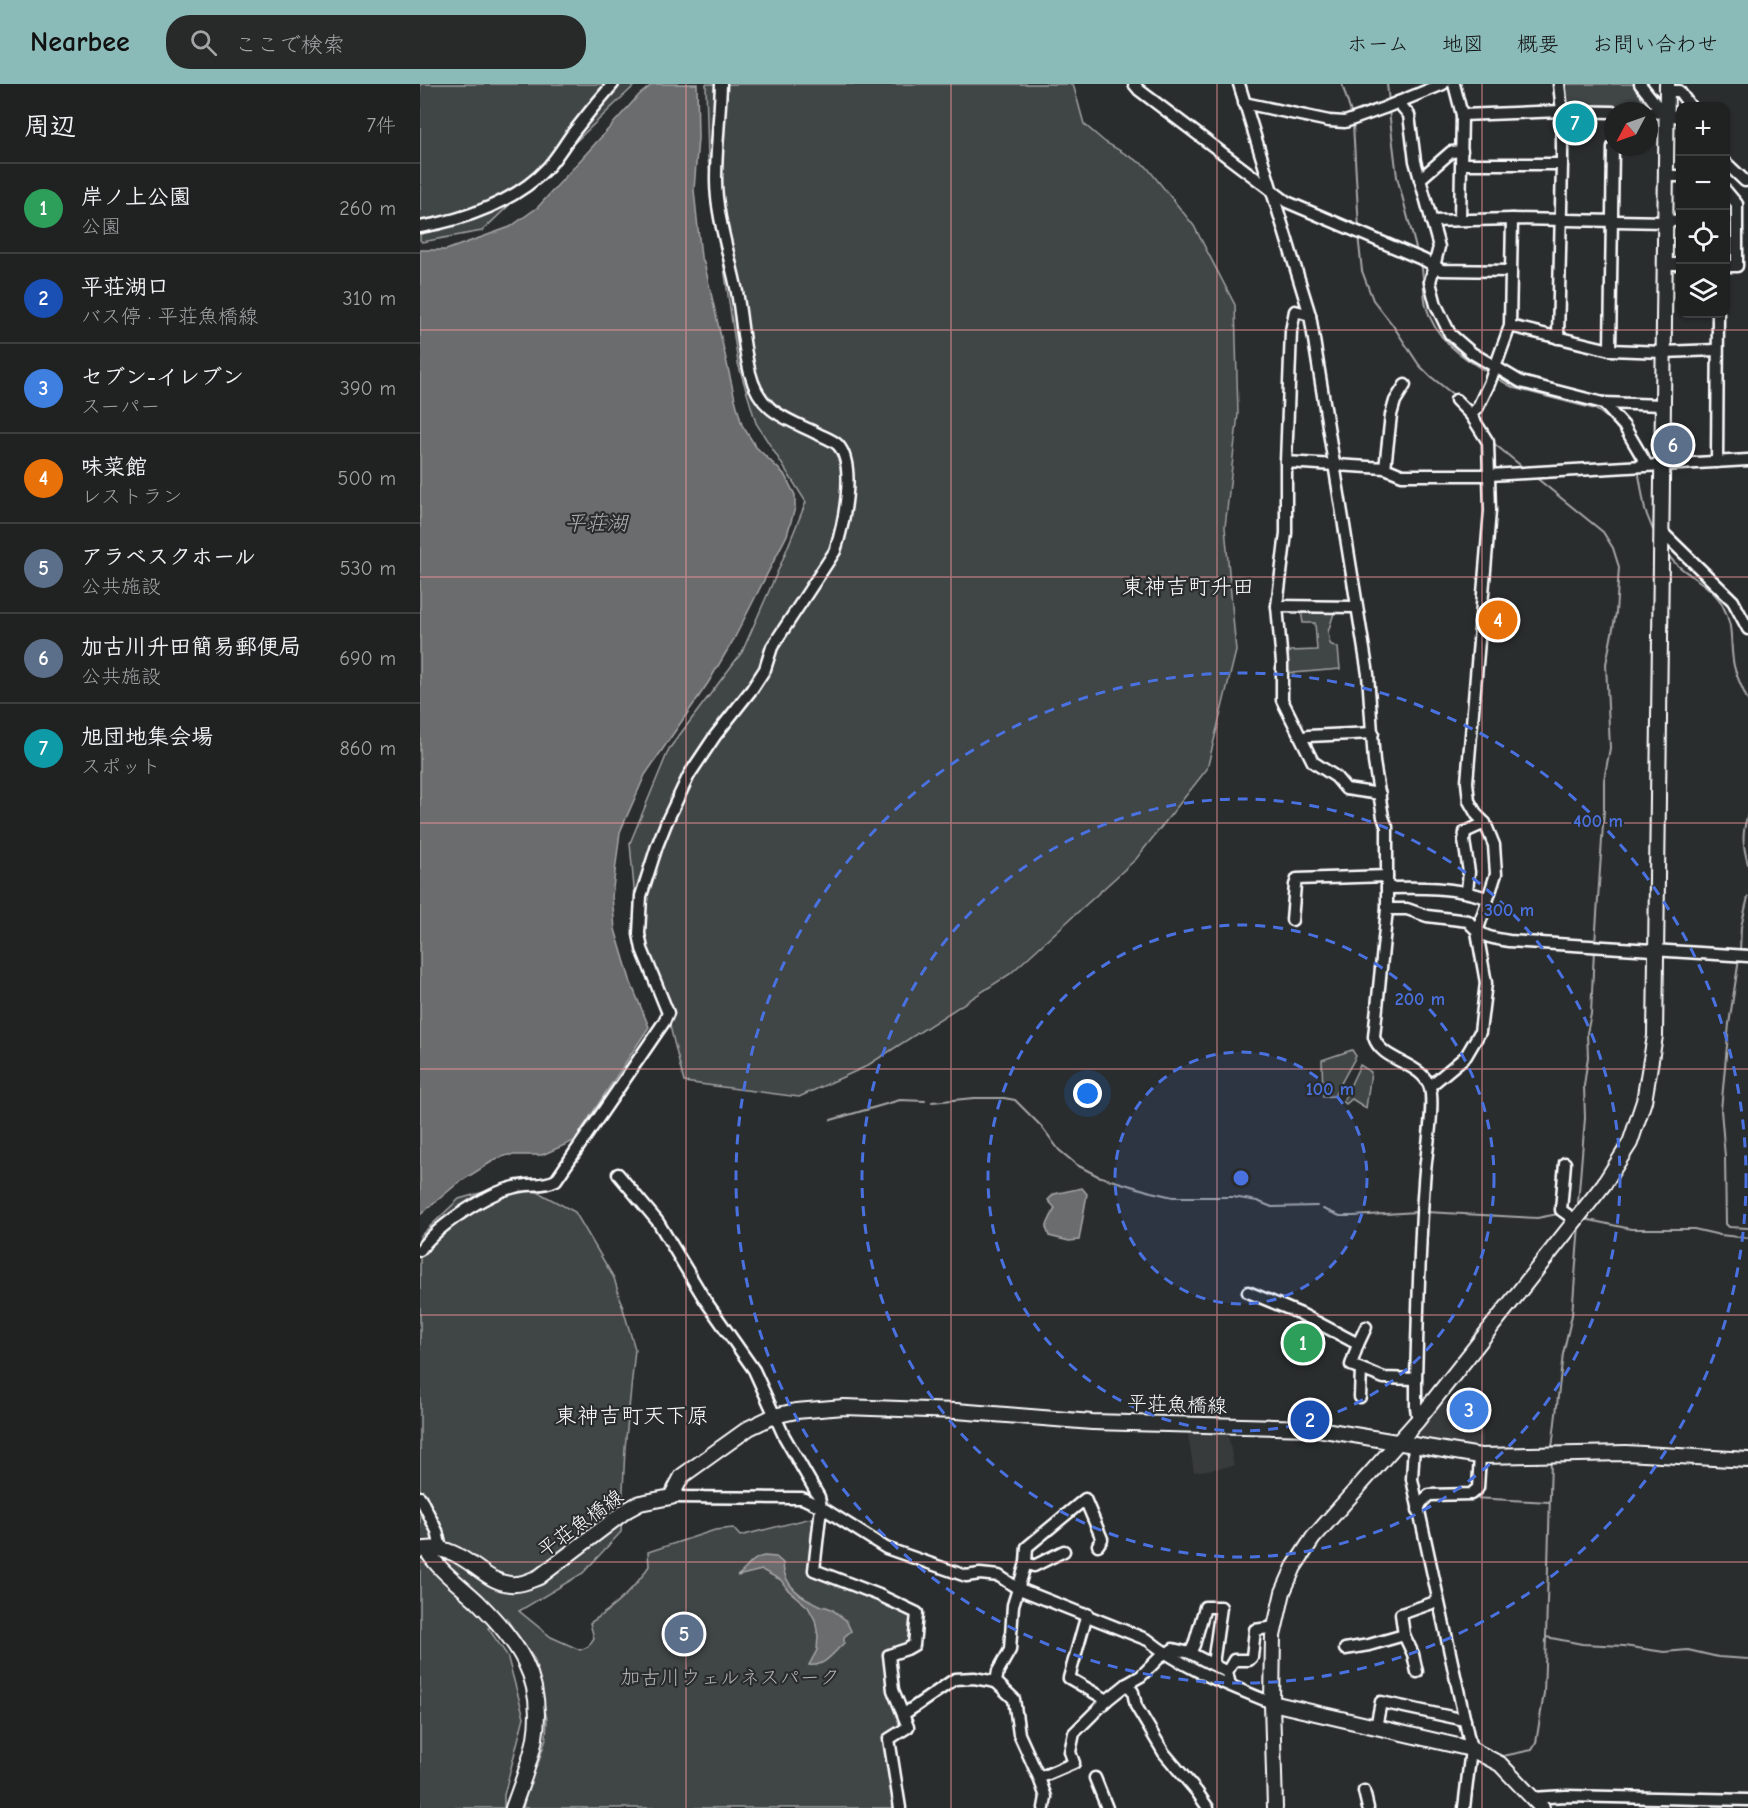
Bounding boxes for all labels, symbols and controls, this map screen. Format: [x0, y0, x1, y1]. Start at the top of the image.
search box [166, 15, 586, 69]
text: Nearbee [30, 26, 130, 58]
icon: search [187, 26, 220, 59]
text: ここで検索 [235, 32, 345, 58]
text: ホーム [1347, 32, 1409, 56]
text: 地図 [1442, 32, 1484, 56]
text: 概要 [1517, 32, 1559, 56]
text: お問い合わせ [1592, 32, 1718, 56]
pin: 7 [1556, 100, 1594, 146]
north arrow [1604, 102, 1658, 156]
map controls [1676, 102, 1730, 318]
button: + [1676, 102, 1730, 156]
text: 周辺 [24, 112, 76, 142]
text: 7件 [367, 114, 396, 137]
button: − [1676, 156, 1730, 210]
text: 岸ノ上公園 [81, 184, 191, 210]
text: 1 [40, 197, 47, 220]
text: 260 m [339, 197, 396, 220]
button: locate [1676, 210, 1730, 264]
text: 公園 [81, 215, 121, 238]
button: layers [1676, 264, 1730, 318]
text: 平荘湖口 [81, 274, 169, 300]
text: 2 [39, 287, 48, 310]
text: 310 m [343, 287, 396, 310]
text: バス停 · 平荘魚橋線 [81, 305, 258, 328]
text: セブン-イレブン [81, 364, 244, 390]
text: 3 [39, 377, 48, 400]
text: 390 m [340, 377, 396, 400]
text: スーパー [81, 395, 160, 418]
pin: 6 [1654, 422, 1692, 468]
text: 味菜館 [81, 454, 147, 480]
text: 4 [39, 467, 48, 490]
text: 500 m [338, 467, 396, 490]
text: レストラン [81, 485, 183, 508]
water label: 平荘湖 [565, 511, 629, 535]
text: アラベスクホール [81, 544, 256, 570]
text: 5 [38, 557, 49, 580]
text: 530 m [340, 557, 396, 580]
district label: 東神吉町升田 [1122, 574, 1254, 600]
text: 公共施設 [81, 575, 161, 598]
pin: 4 [1478, 598, 1518, 642]
text: 加古川升田簡易郵便局 [81, 634, 301, 660]
text: 6 [38, 647, 49, 670]
text: 690 m [339, 647, 396, 670]
text: 公共施設 [81, 665, 161, 688]
text: 旭団地集会場 [81, 724, 213, 750]
text: 7 [39, 737, 48, 760]
text: 860 m [339, 737, 396, 760]
text: スポット [81, 755, 161, 778]
text: 400 m [1573, 811, 1623, 832]
text: 300 m [1484, 900, 1534, 921]
text: 200 m [1395, 989, 1445, 1010]
your location [1073, 1079, 1102, 1108]
text: 100 m [1306, 1079, 1354, 1100]
centre of rings [1231, 1168, 1251, 1188]
pin: 1 [1284, 1320, 1322, 1366]
pin: 3 [1450, 1388, 1488, 1432]
street label: 平荘魚橋線 [1127, 1391, 1227, 1418]
pin: 2 [1290, 1398, 1330, 1442]
district label: 東神吉町天下原 [555, 1403, 709, 1429]
street label: 平荘魚橋線 [533, 1485, 628, 1562]
pin: 5 [664, 1612, 704, 1656]
park label: 加古川ウェルネスパーク [620, 1666, 840, 1689]

